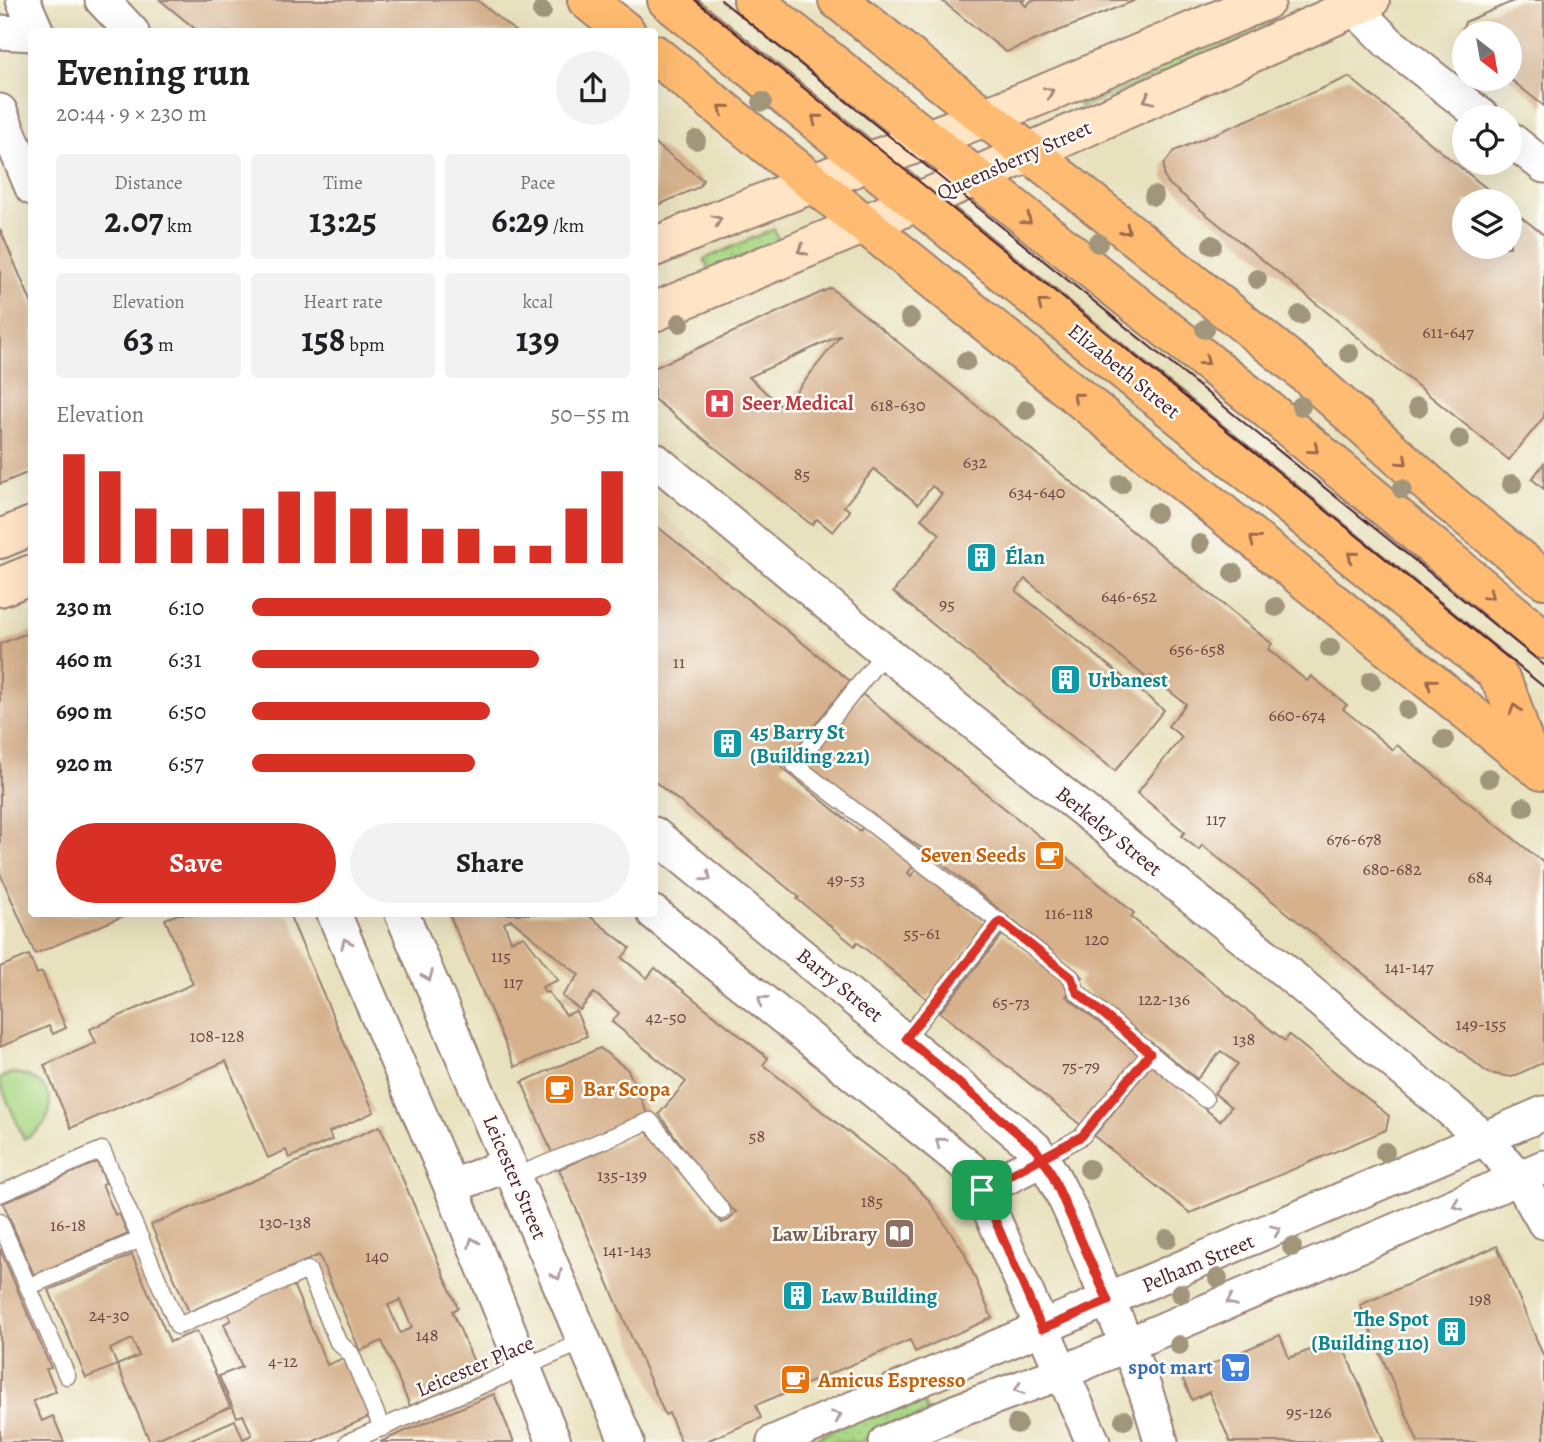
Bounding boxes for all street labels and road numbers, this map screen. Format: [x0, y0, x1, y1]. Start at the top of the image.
street label: Queensberry Street [932, 113, 1096, 207]
street label: Elizabeth Street [1062, 317, 1186, 425]
street label: Berkeley Street [1050, 780, 1168, 882]
street label: Barry Street [791, 941, 889, 1029]
street label: Leicester Street [476, 1111, 554, 1244]
street label: Pelham Street [1138, 1227, 1258, 1299]
street label: Leicester Place [412, 1329, 538, 1403]

